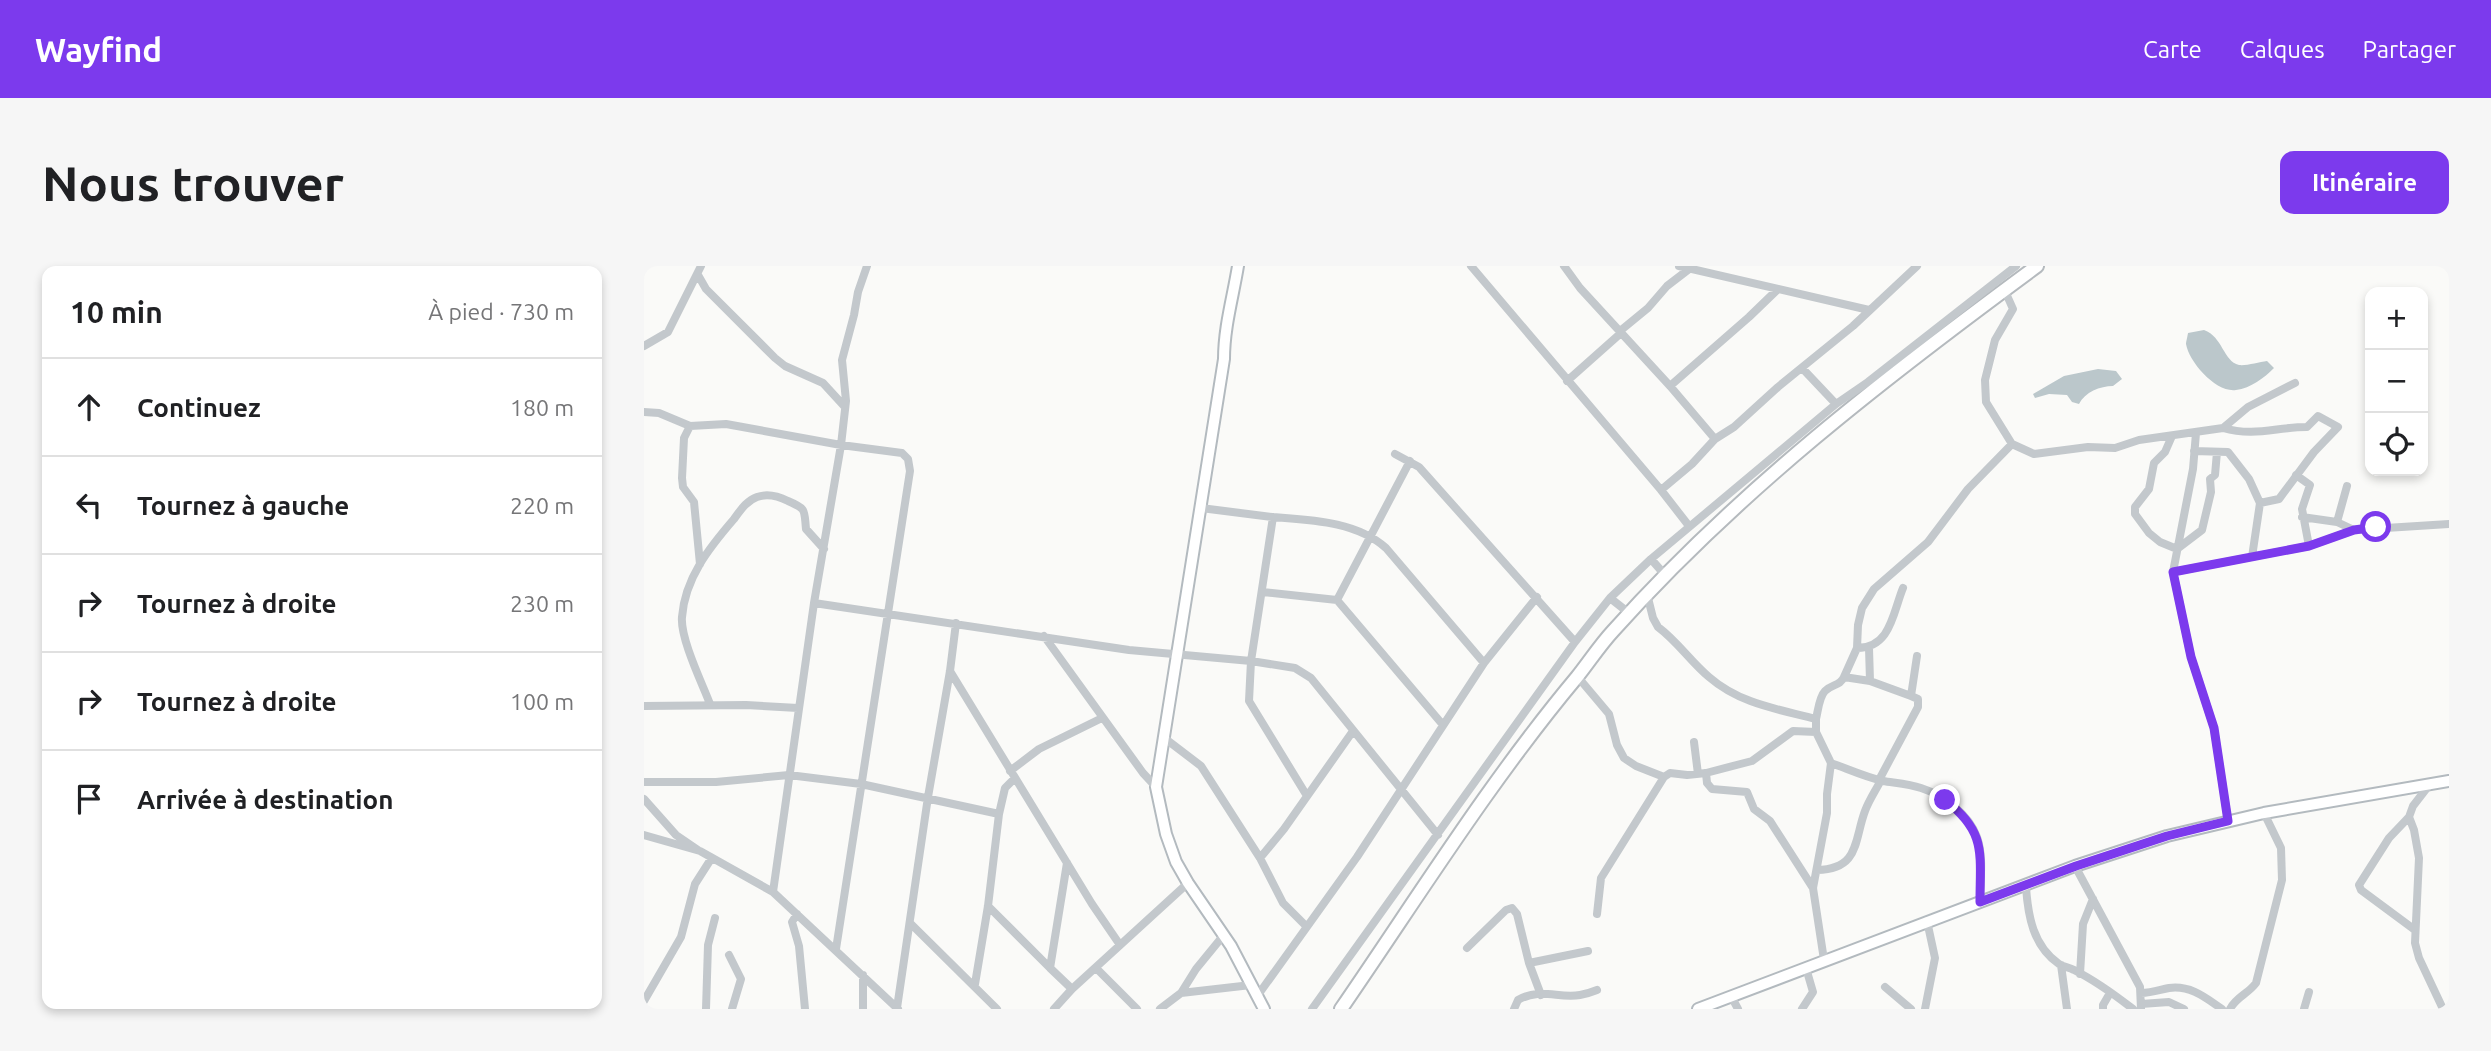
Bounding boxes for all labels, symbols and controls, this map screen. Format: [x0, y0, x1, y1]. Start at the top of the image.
text: Wayfind [35, 31, 162, 68]
text: Carte [2143, 36, 2202, 63]
text: Calques [2240, 36, 2325, 63]
text: Partager [2363, 36, 2456, 63]
button: Itinéraire [2280, 151, 2449, 214]
text: Nous trouver [42, 155, 344, 210]
map controls [2365, 287, 2428, 476]
button: + [2365, 287, 2428, 350]
text: 10 min [70, 295, 163, 329]
text: À pied · 730 m [428, 299, 574, 324]
button: − [2365, 350, 2428, 413]
icon: ahead [70, 388, 108, 426]
text: Continuez [137, 393, 261, 422]
text: 180 m [510, 395, 574, 420]
button: locate [2365, 413, 2428, 476]
icon: left [70, 486, 108, 524]
text: Tournez à gauche [137, 491, 349, 520]
text: 220 m [510, 493, 574, 518]
route start [2360, 511, 2391, 542]
icon: right [70, 584, 108, 622]
text: Tournez à droite [137, 589, 336, 618]
text: 230 m [510, 591, 574, 616]
icon: right [70, 682, 108, 720]
text: Tournez à droite [137, 687, 336, 716]
text: 100 m [510, 689, 574, 714]
icon: arrive [70, 780, 108, 818]
route end [1929, 784, 1960, 815]
text: Arrivée à destination [137, 785, 393, 814]

